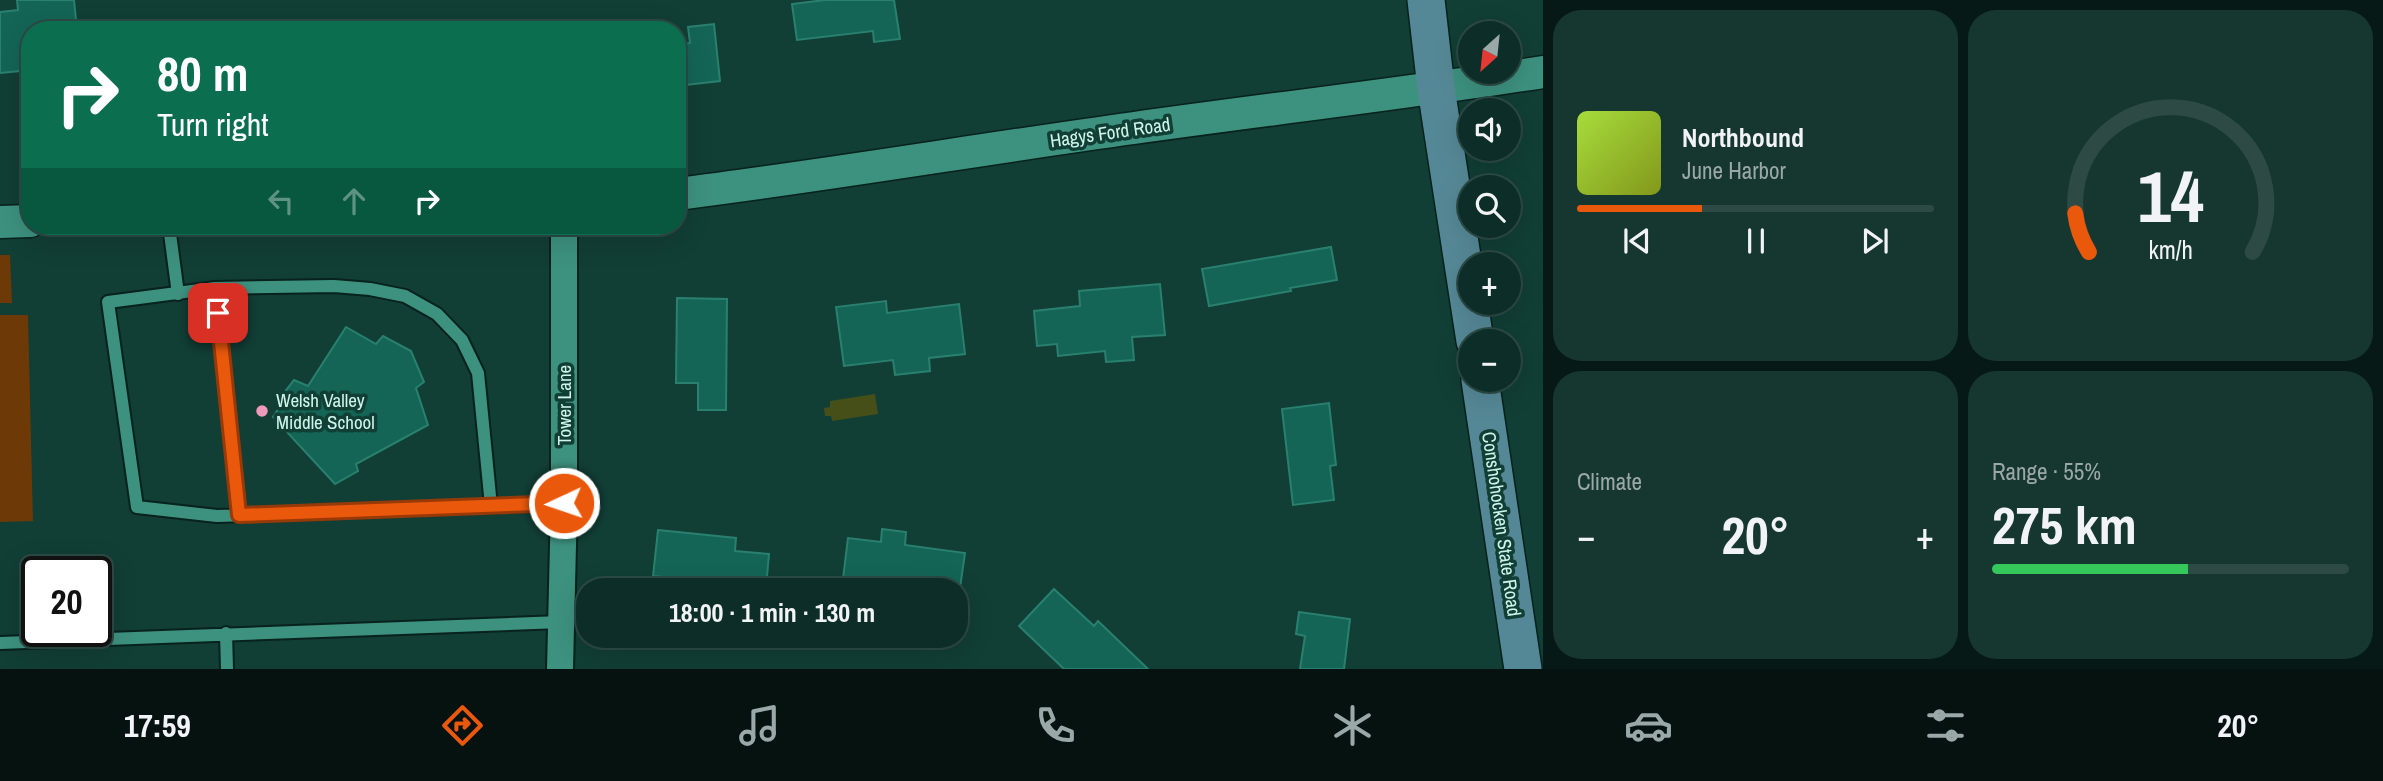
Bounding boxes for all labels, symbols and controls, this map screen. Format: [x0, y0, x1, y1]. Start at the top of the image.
north arrow [1458, 21, 1521, 84]
map controls [1458, 21, 1521, 392]
text: 80 m [157, 40, 249, 106]
icon: right [42, 49, 133, 140]
button: sound [1458, 98, 1521, 161]
text: Turn right [157, 103, 269, 146]
street label: Hagys Ford Road [1048, 111, 1172, 153]
text: Northbound [1682, 120, 1804, 155]
text: 14 [2137, 147, 2204, 245]
text: June Harbor [1682, 155, 1786, 186]
button: search [1458, 175, 1521, 238]
icon: left [262, 182, 300, 220]
icon: ahead [335, 182, 373, 220]
icon: right [408, 182, 446, 220]
icon: previous [1618, 222, 1656, 260]
icon: pause [1737, 222, 1775, 260]
icon: next [1856, 222, 1894, 260]
text: km/h [2148, 233, 2193, 267]
button: + [1458, 252, 1521, 315]
pin [188, 283, 248, 343]
icon: arrive [199, 294, 237, 332]
button: − [1458, 329, 1521, 392]
street label: Tower Lane [551, 365, 577, 445]
place label: Welsh Valley Middle School [276, 387, 375, 435]
marker: Welsh Valley Middle School [254, 403, 270, 419]
street label: Conshohocken State Road [1476, 430, 1528, 618]
text: Range · 55% [1992, 456, 2101, 487]
position arrow [527, 466, 601, 540]
text: Climate [1577, 466, 1642, 497]
text: 275 km [1992, 490, 2137, 560]
text: 20° [1721, 500, 1790, 570]
text: − [1577, 510, 1595, 561]
text: + [1916, 510, 1934, 561]
speed limit sign: 20 [21, 556, 112, 647]
text: 18:00 · 1 min · 130 m [669, 595, 875, 630]
icon: directions [438, 701, 487, 750]
icon: music [735, 701, 784, 750]
icon: phone [1031, 701, 1080, 750]
icon: climate [1328, 701, 1377, 750]
icon: car [1624, 701, 1673, 750]
icon: filters [1921, 701, 1970, 750]
text: 17:59 [124, 704, 191, 747]
text: 20° [2217, 704, 2259, 747]

